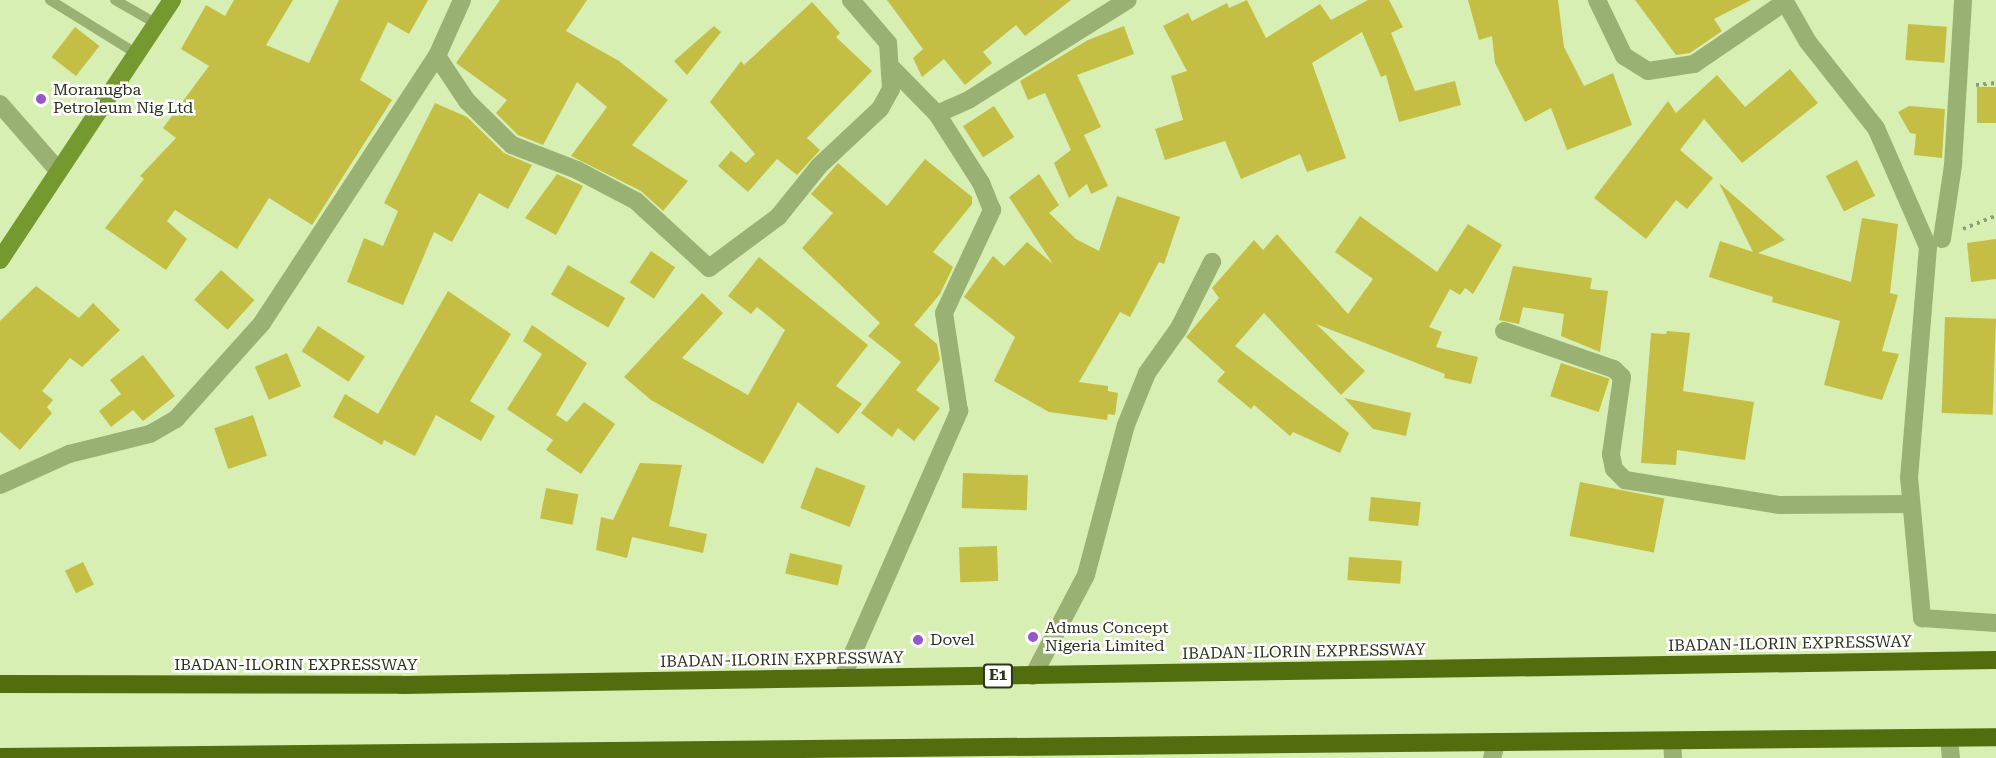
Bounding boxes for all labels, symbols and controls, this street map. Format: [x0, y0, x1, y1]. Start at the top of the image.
place label: Moranugba Petroleum Nig Ltd [53, 80, 193, 118]
marker: Moranugba Petroleum Nig Ltd [34, 92, 48, 106]
place label: Admus Concept Nigeria Limited [1045, 618, 1168, 656]
place label: Dovel [930, 630, 974, 650]
marker: Admus Concept Nigeria Limited [1026, 630, 1040, 644]
street label: IBADAN-ILORIN EXPRESSWAY [1668, 632, 1912, 656]
marker: Dovel [911, 633, 925, 647]
street label: IBADAN-ILORIN EXPRESSWAY [1182, 640, 1426, 664]
street label: IBADAN-ILORIN EXPRESSWAY [660, 648, 904, 672]
street label: IBADAN-ILORIN EXPRESSWAY [174, 655, 418, 675]
road number: E1 [982, 664, 1014, 688]

